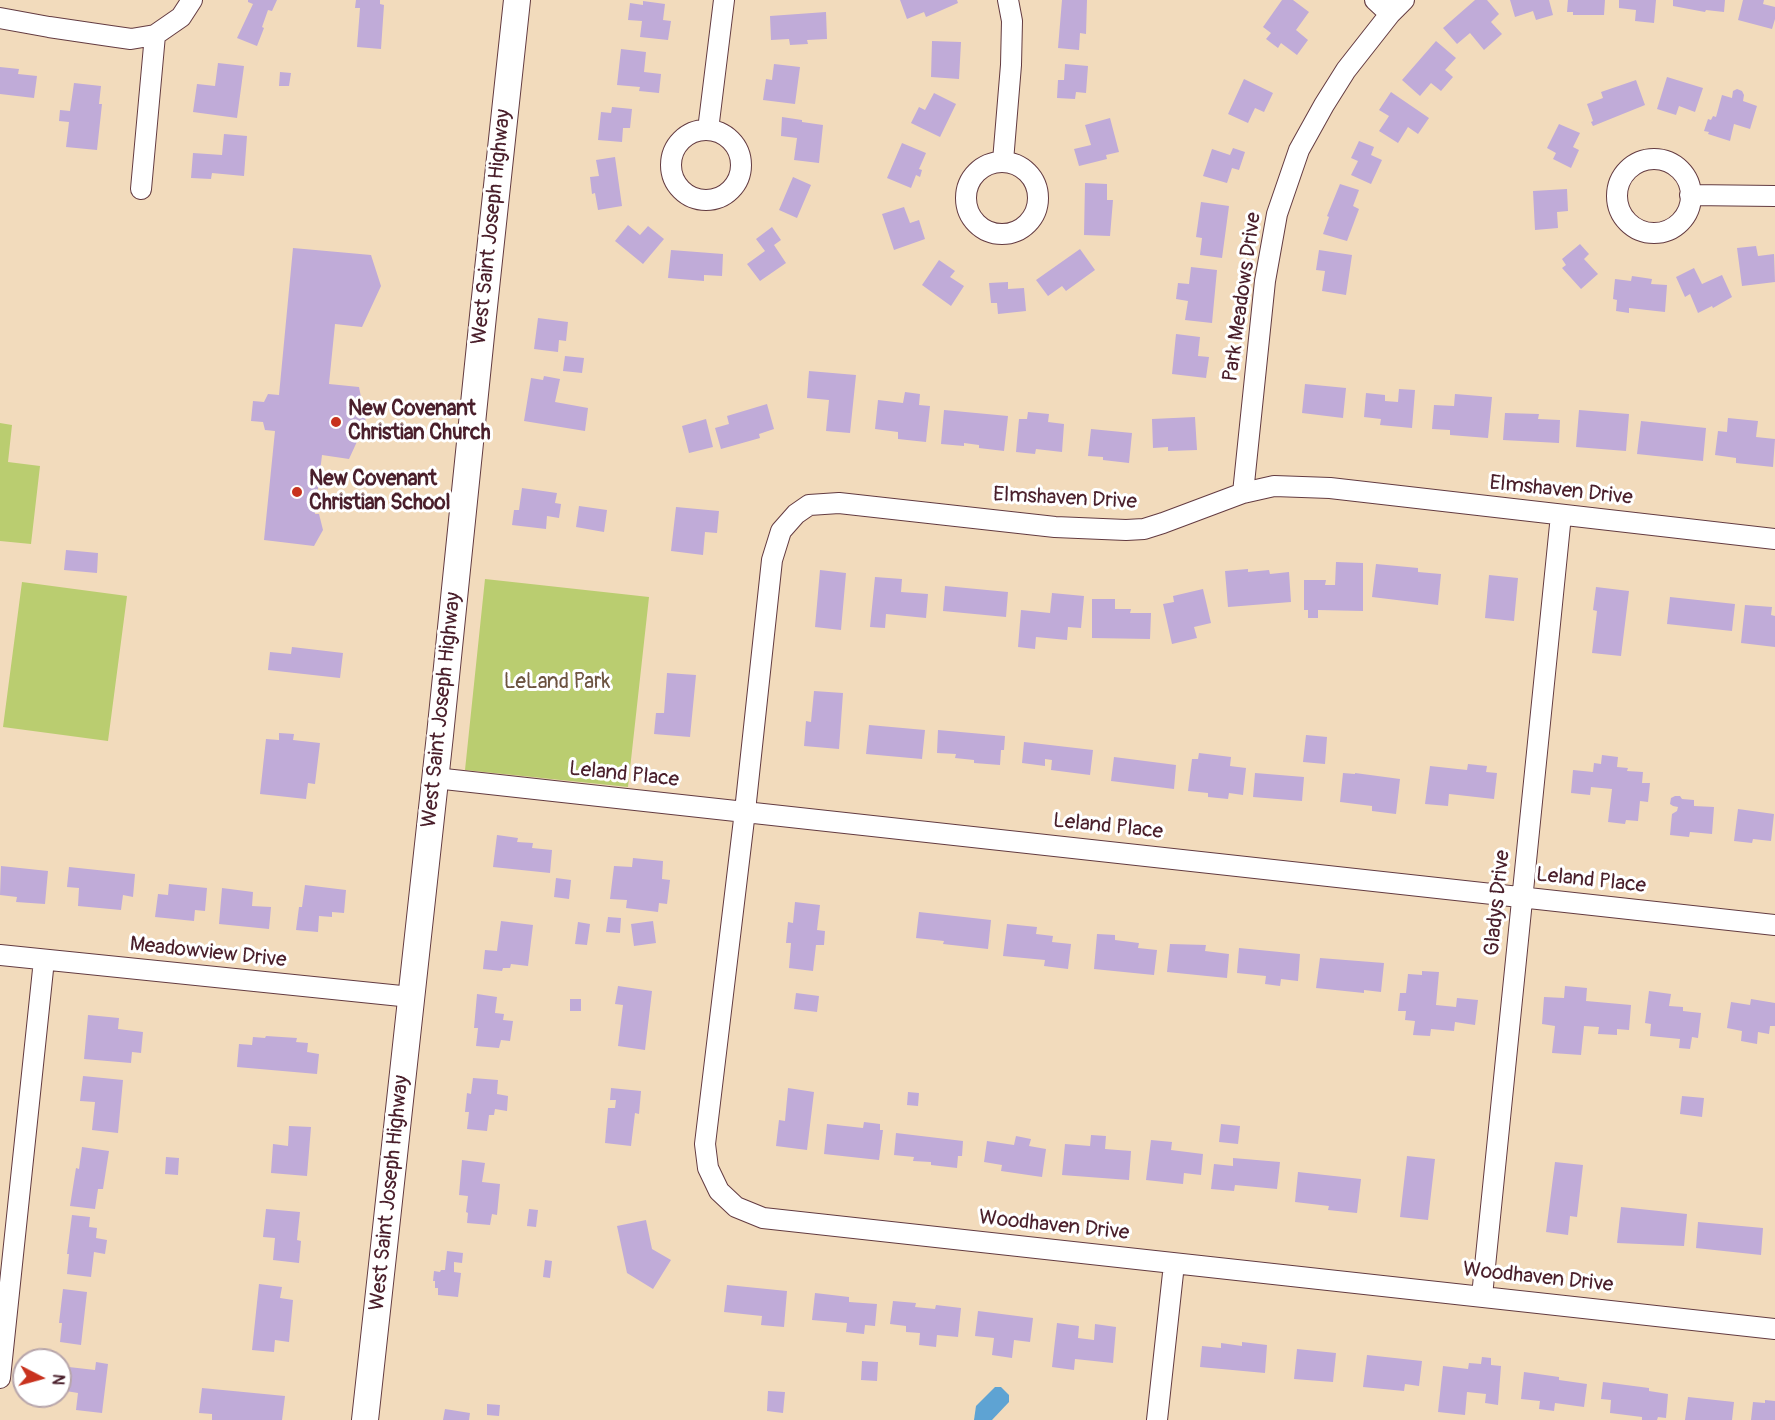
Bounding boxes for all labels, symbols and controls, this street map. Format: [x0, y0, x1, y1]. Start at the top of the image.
street label: West Saint Joseph Highway [467, 108, 517, 346]
street label: Park Meadows Drive [1219, 211, 1267, 383]
place label: New Covenant Christian Church [348, 397, 491, 447]
marker: New Covenant Christian Church [329, 415, 343, 429]
place label: New Covenant Christian School [309, 467, 451, 517]
street label: Elmshaven Drive [1488, 471, 1634, 511]
street label: Elmshaven Drive [992, 483, 1138, 515]
marker: New Covenant Christian School [290, 485, 304, 499]
street label: West Saint Joseph Highway [417, 591, 467, 829]
park label: LeLand Park [504, 670, 610, 696]
street label: Leland Place [568, 757, 680, 793]
street label: Leland Place [1052, 809, 1164, 845]
street label: Gladys Drive [1480, 849, 1516, 957]
street label: Leland Place [1535, 863, 1647, 899]
street label: Meadowview Drive [128, 932, 288, 974]
street label: West Saint Joseph Highway [365, 1074, 415, 1312]
street label: Woodhaven Drive [978, 1206, 1130, 1246]
street label: Woodhaven Drive [1462, 1258, 1614, 1298]
north arrow [12, 1348, 72, 1408]
text: N [47, 1373, 68, 1386]

